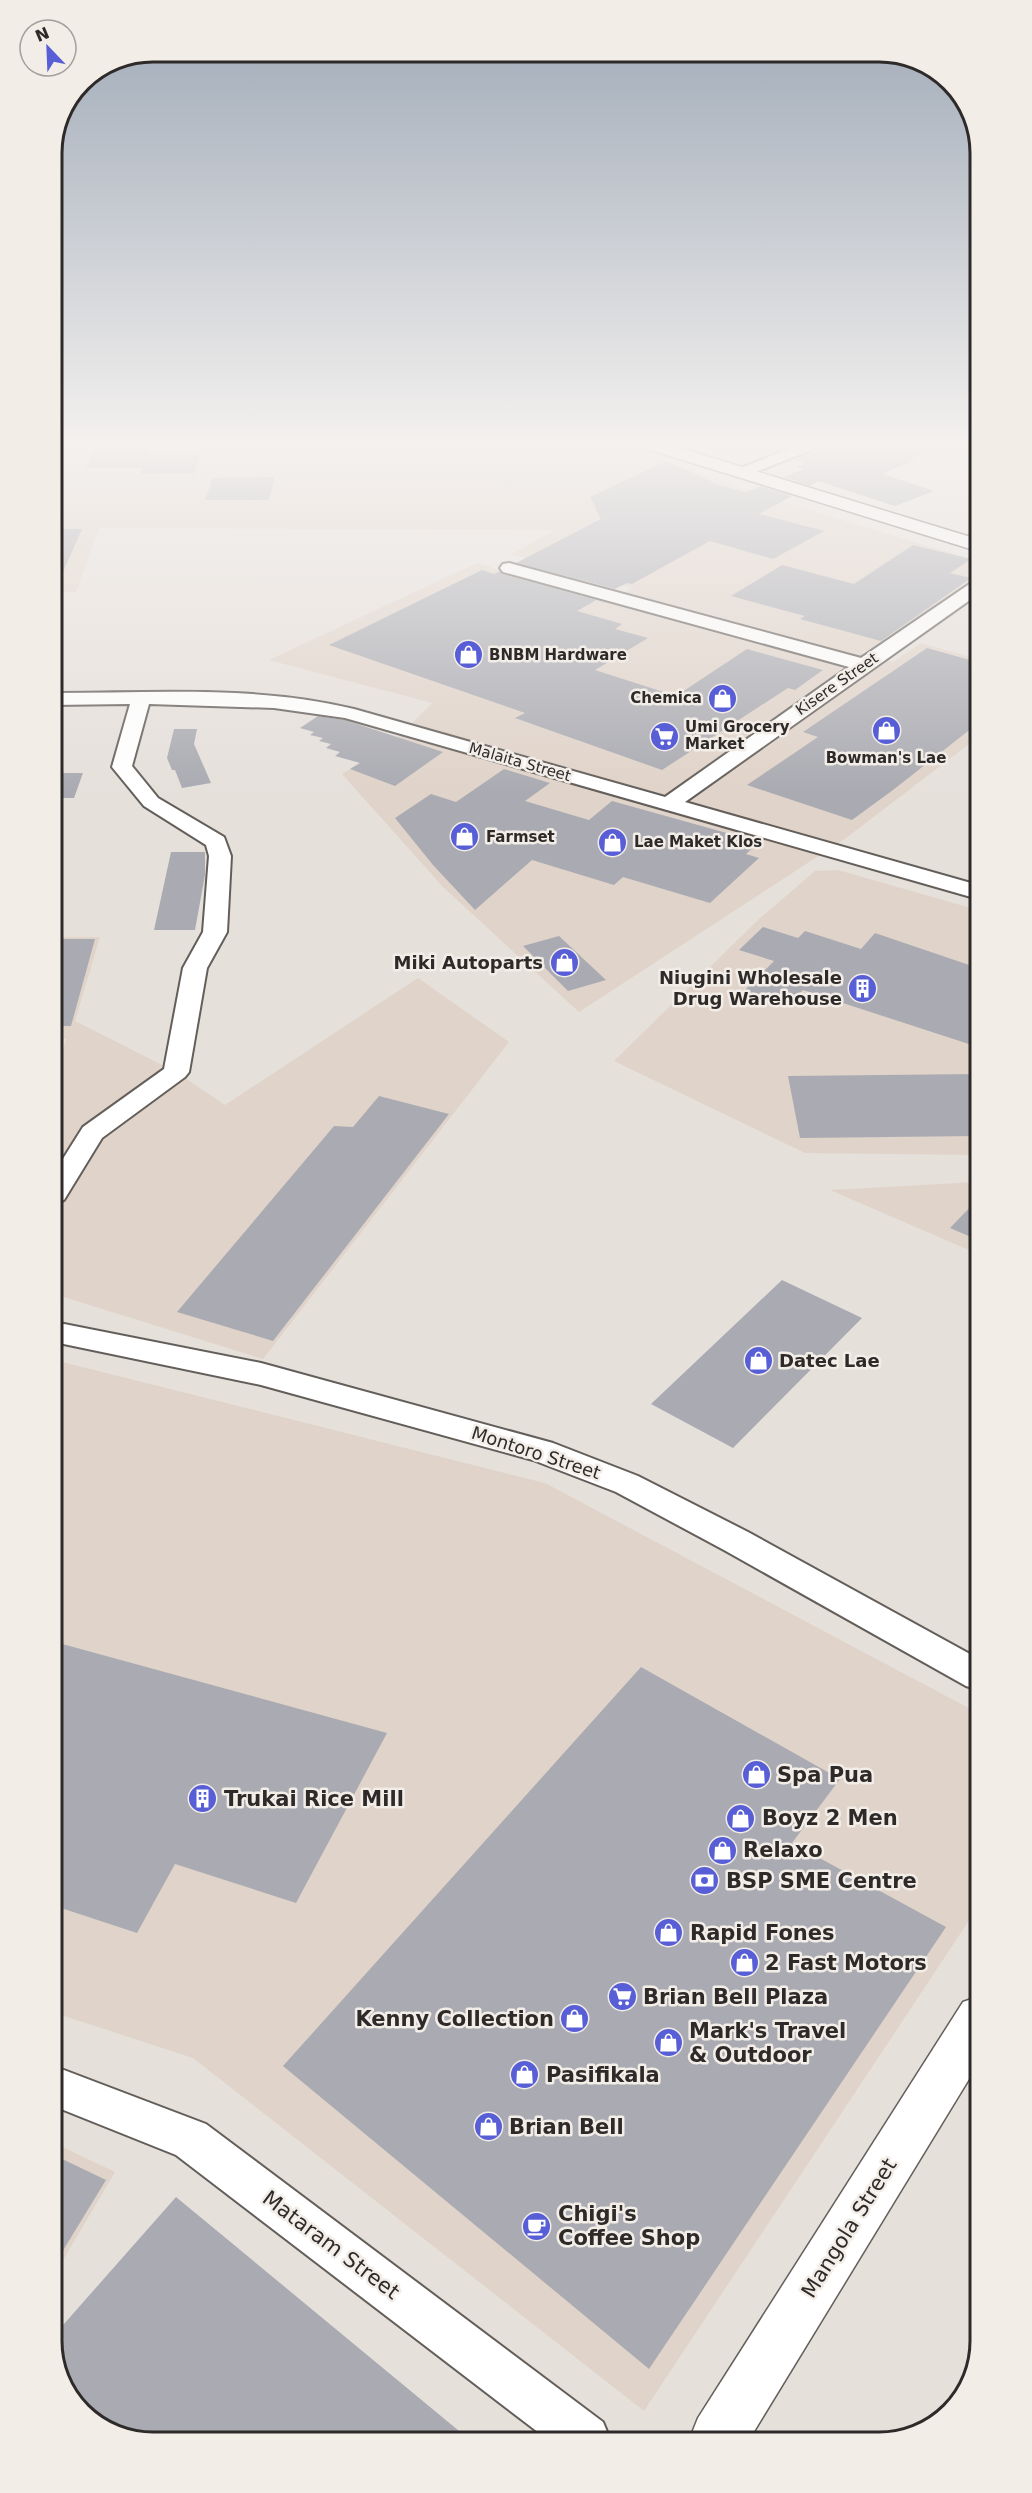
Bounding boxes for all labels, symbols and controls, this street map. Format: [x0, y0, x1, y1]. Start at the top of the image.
north arrow [18, 18, 78, 78]
text: N [32, 23, 52, 46]
shop icon: BNBM Hardware [452, 639, 484, 671]
place label: BNBM Hardware [489, 646, 627, 664]
street label: Kisere Street [792, 649, 882, 719]
shop icon: Chemica [707, 682, 739, 714]
place label: Chemica [630, 689, 702, 707]
shop icon: Bowman's Lae [870, 715, 902, 747]
place label: Umi Grocery Market [685, 718, 790, 753]
supermarket icon: Umi Grocery Market [648, 720, 680, 752]
street label: Malaita Street [467, 739, 573, 785]
place label: Bowman's Lae [826, 749, 946, 767]
shop icon: Farmset [449, 821, 481, 853]
shop icon: Lae Maket Klos [597, 826, 629, 858]
place label: Farmset [486, 828, 555, 846]
place label: Lae Maket Klos [634, 833, 762, 851]
shop icon: Miki Autoparts [548, 947, 580, 979]
place label: Miki Autoparts [394, 952, 543, 973]
place label: Niugini Wholesale Drug Warehouse [659, 967, 842, 1009]
building icon: Niugini Wholesale Drug Warehouse [847, 972, 879, 1004]
shop icon: Datec Lae [742, 1345, 774, 1377]
place label: Datec Lae [779, 1350, 880, 1371]
street label: Montoro Street [469, 1422, 603, 1483]
shop icon: Spa Pua [740, 1759, 772, 1791]
place label: Spa Pua [777, 1763, 873, 1787]
building icon: Trukai Rice Mill [187, 1783, 219, 1815]
place label: Trukai Rice Mill [224, 1787, 404, 1811]
shop icon: Boyz 2 Men [725, 1802, 757, 1834]
place label: Boyz 2 Men [762, 1806, 898, 1830]
shop icon: Relaxo [706, 1834, 738, 1866]
place label: Relaxo [743, 1838, 823, 1862]
bank icon: BSP SME Centre [689, 1865, 721, 1897]
place label: BSP SME Centre [726, 1869, 917, 1893]
shop icon: Rapid Fones [653, 1917, 685, 1949]
place label: Rapid Fones [690, 1921, 835, 1945]
shop icon: 2 Fast Motors [728, 1947, 760, 1979]
place label: 2 Fast Motors [765, 1951, 927, 1975]
supermarket icon: Brian Bell Plaza [606, 1981, 638, 2013]
place label: Brian Bell Plaza [643, 1985, 828, 2009]
shop icon: Kenny Collection [559, 2003, 591, 2035]
place label: Kenny Collection [355, 2007, 554, 2031]
place label: Mark's Travel & Outdoor [689, 2019, 846, 2067]
shop icon: Mark's Travel & Outdoor [652, 2027, 684, 2059]
shop icon: Pasifikala [509, 2059, 541, 2091]
place label: Pasifikala [546, 2063, 660, 2087]
shop icon: Brian Bell [472, 2111, 504, 2143]
place label: Brian Bell [509, 2115, 624, 2139]
street label: Mangola Street [797, 2154, 901, 2302]
street label: Mataram Street [258, 2186, 404, 2304]
place label: Chigi's Coffee Shop [558, 2202, 700, 2250]
cafe icon: Chigi's Coffee Shop [521, 2210, 553, 2242]

